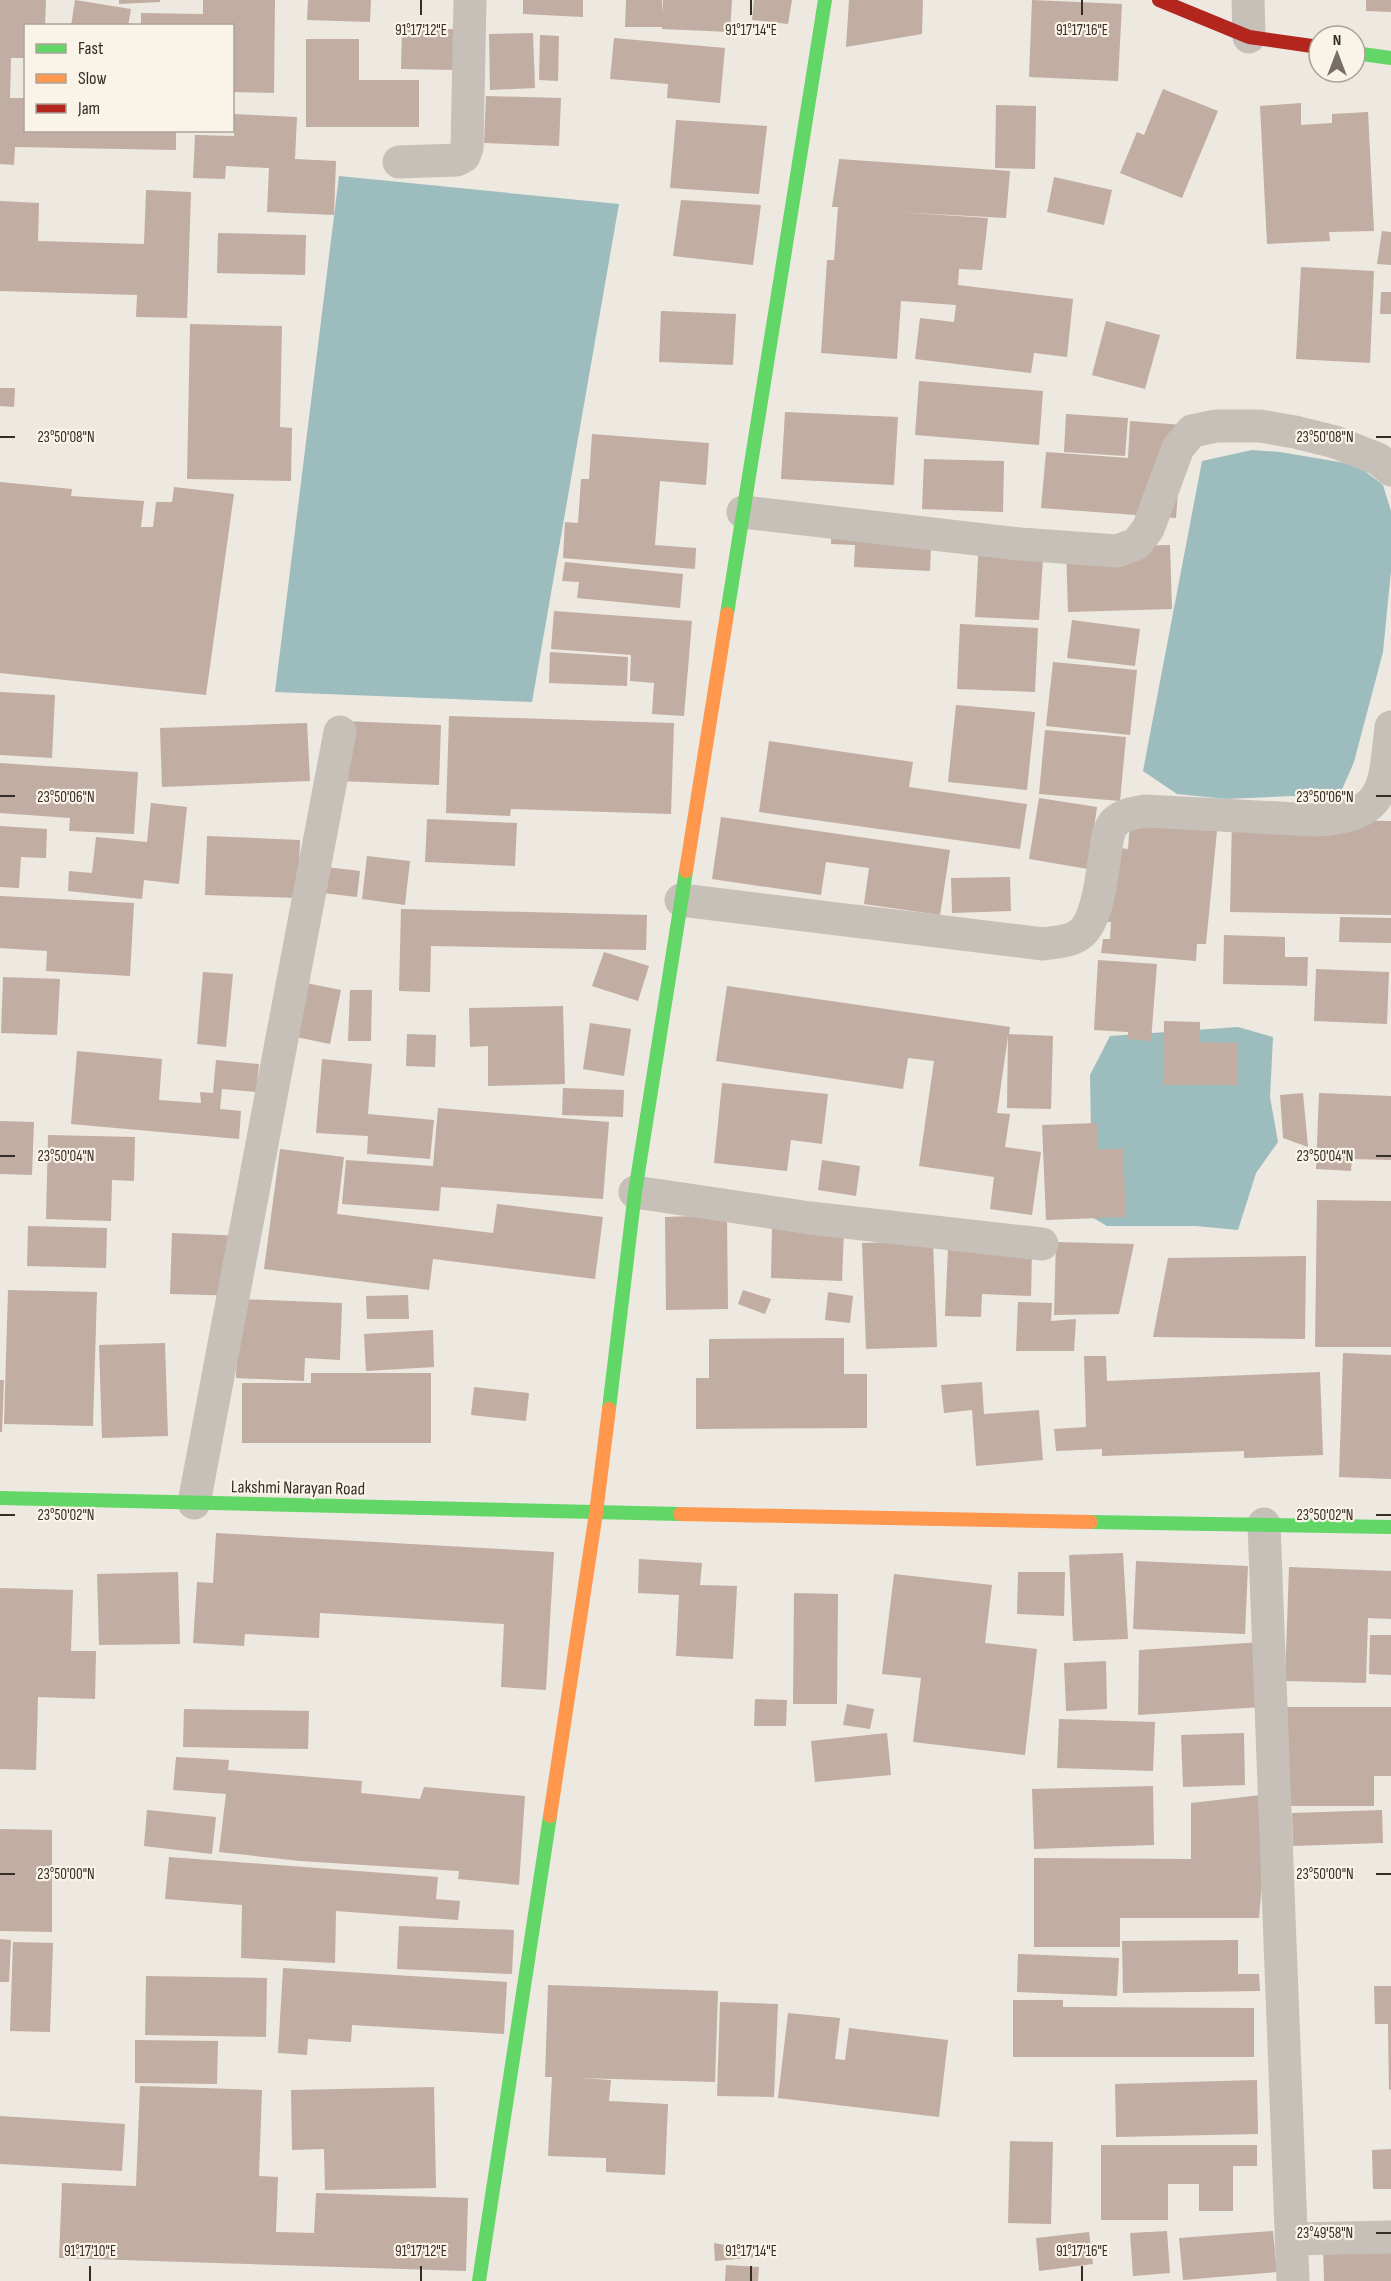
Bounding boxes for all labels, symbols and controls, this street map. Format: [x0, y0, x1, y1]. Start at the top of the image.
text: 91°17'12"E [395, 21, 447, 40]
text: 91°17'14"E [725, 21, 777, 40]
text: 91°17'16"E [1056, 21, 1108, 40]
legend [24, 24, 234, 132]
north arrow [1307, 24, 1367, 84]
text: N [1333, 31, 1341, 50]
text: Fast [78, 38, 104, 59]
text: Slow [78, 68, 107, 89]
text: Jam [77, 98, 100, 119]
text: 23°50'08"N [37, 428, 95, 447]
text: 23°50'08"N [1296, 428, 1354, 447]
text: 23°50'06"N [37, 788, 95, 807]
text: 23°50'06"N [1296, 788, 1354, 807]
text: 23°50'04"N [37, 1147, 95, 1166]
text: 23°50'04"N [1296, 1147, 1354, 1166]
street label: Lakshmi Narayan Road [231, 1476, 365, 1500]
text: 23°50'02"N [38, 1506, 94, 1525]
text: 23°50'02"N [1297, 1506, 1353, 1525]
text: 23°50'00"N [37, 1865, 95, 1884]
text: 23°50'00"N [1296, 1865, 1354, 1884]
text: 23°49'58"N [1297, 2224, 1353, 2243]
text: 91°17'10"E [64, 2242, 116, 2261]
text: 91°17'12"E [395, 2242, 447, 2261]
text: 91°17'14"E [725, 2242, 777, 2261]
text: 91°17'16"E [1056, 2242, 1108, 2261]

